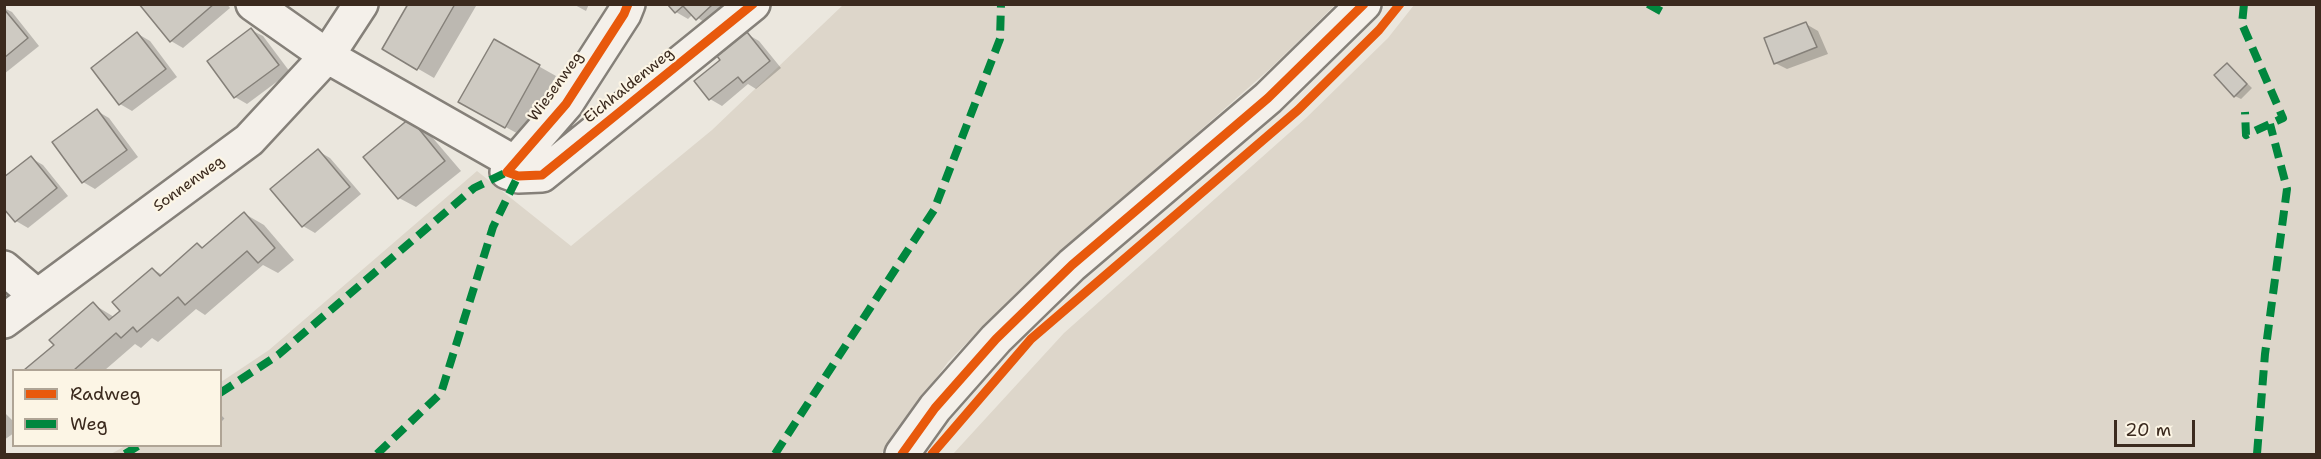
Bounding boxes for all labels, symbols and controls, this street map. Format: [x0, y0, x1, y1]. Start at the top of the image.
street label: Eichhaldenweg [581, 45, 677, 127]
street label: Wiesenweg [525, 49, 587, 125]
street label: Sonnenweg [150, 152, 228, 216]
legend [12, 369, 222, 447]
text: Radweg [70, 382, 141, 406]
scale bar [2117, 408, 2198, 446]
text: Weg [70, 412, 108, 436]
text: 20 m [2125, 418, 2171, 442]

